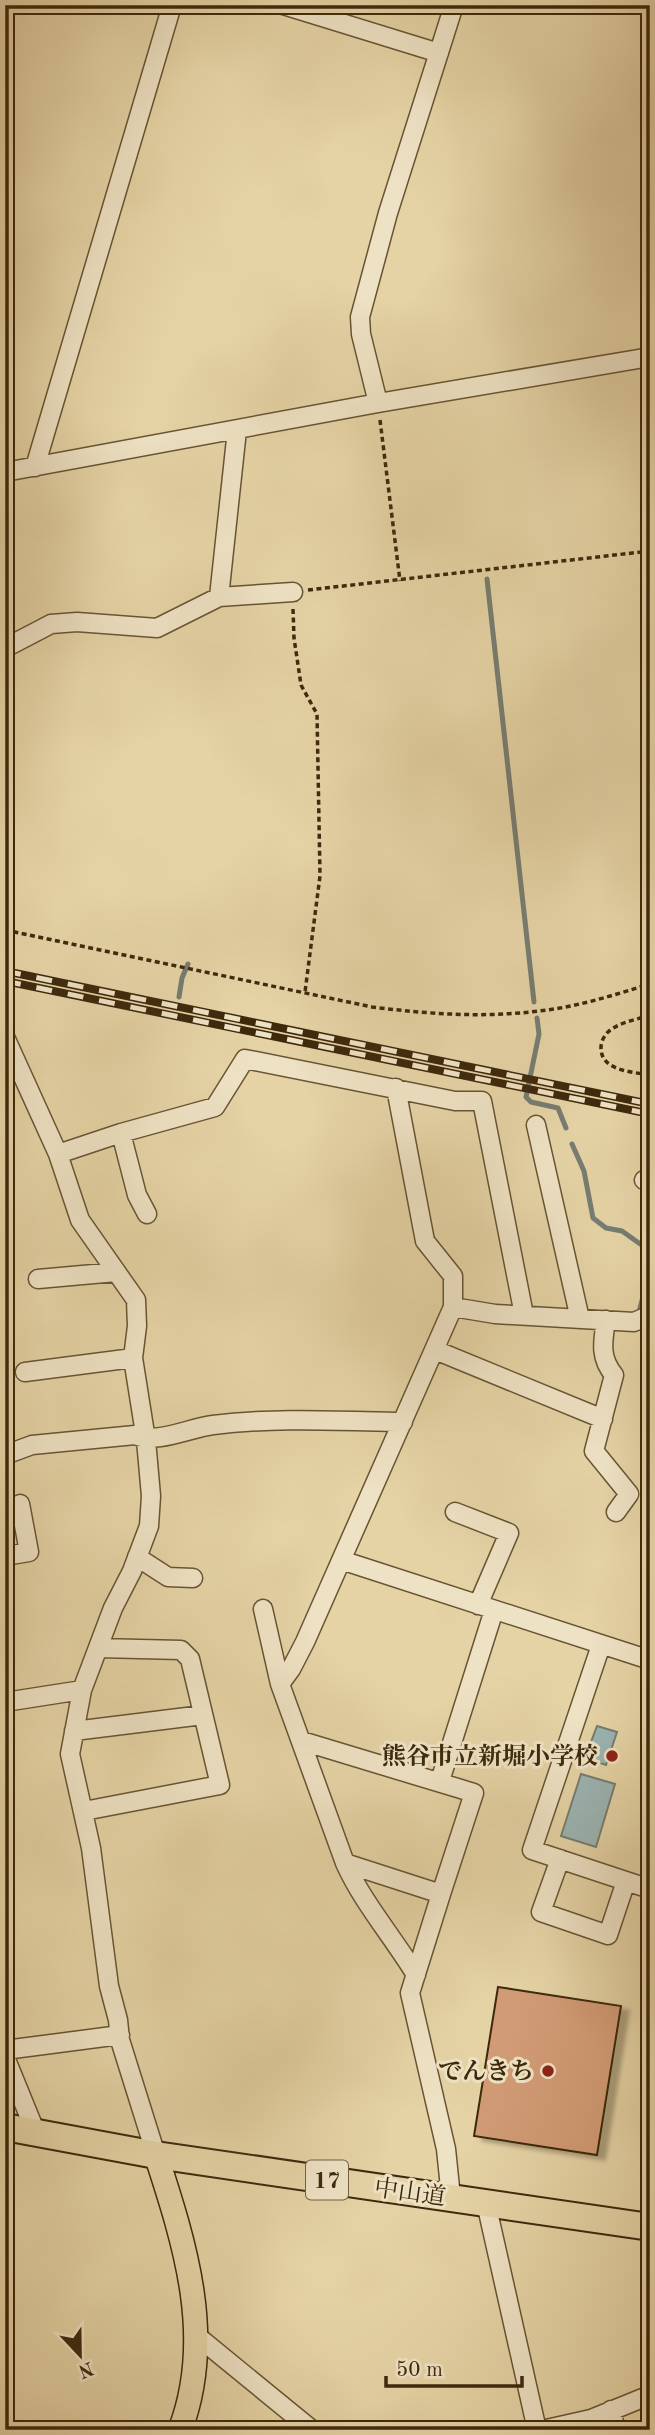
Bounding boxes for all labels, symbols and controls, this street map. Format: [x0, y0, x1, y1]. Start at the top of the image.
place label: 熊谷市立新堀小学校 [382, 1743, 598, 1770]
marker: 熊谷市立新堀小学校 [604, 1748, 620, 1764]
place label: でんきち [438, 2059, 534, 2085]
marker: でんきち [540, 2063, 556, 2079]
road number: 17 [306, 2160, 348, 2200]
street label: 中山道 [372, 2174, 447, 2211]
north arrow [46, 2320, 116, 2390]
scale bar [386, 2344, 522, 2388]
text: N [75, 2357, 96, 2380]
text: 50 m [396, 2360, 443, 2381]

